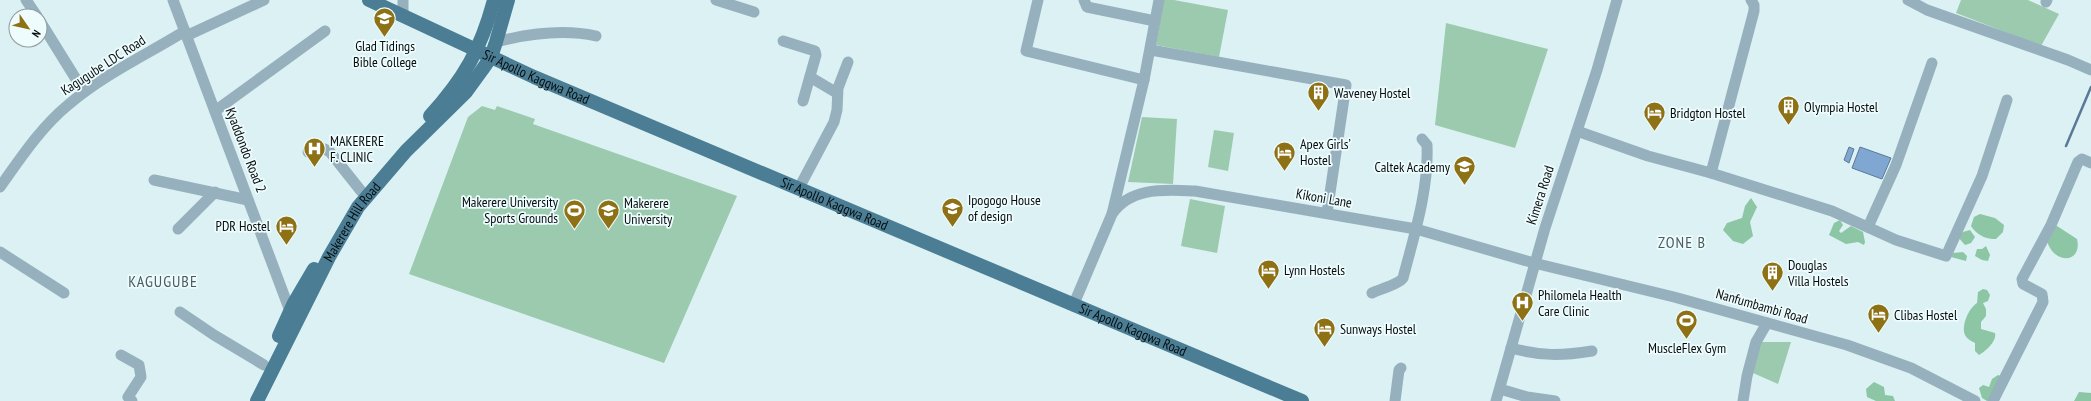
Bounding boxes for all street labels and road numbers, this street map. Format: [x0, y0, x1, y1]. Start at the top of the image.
street label: Kagugube LDC Road [57, 31, 149, 99]
street label: Sir Apollo Kaggwa Road [480, 45, 592, 108]
street label: Kyaddondo Road 2 [222, 105, 270, 195]
street label: Kimera Road [1522, 163, 1558, 227]
street label: Sir Apollo Kaggwa Road [778, 173, 891, 234]
street label: Makerere Hill Road [319, 178, 384, 265]
street label: Kikoni Lane [1295, 184, 1354, 212]
street label: Nanfumbambi Road [1714, 284, 1810, 328]
street label: Sir Apollo Kaggwa Road [1076, 299, 1189, 360]

